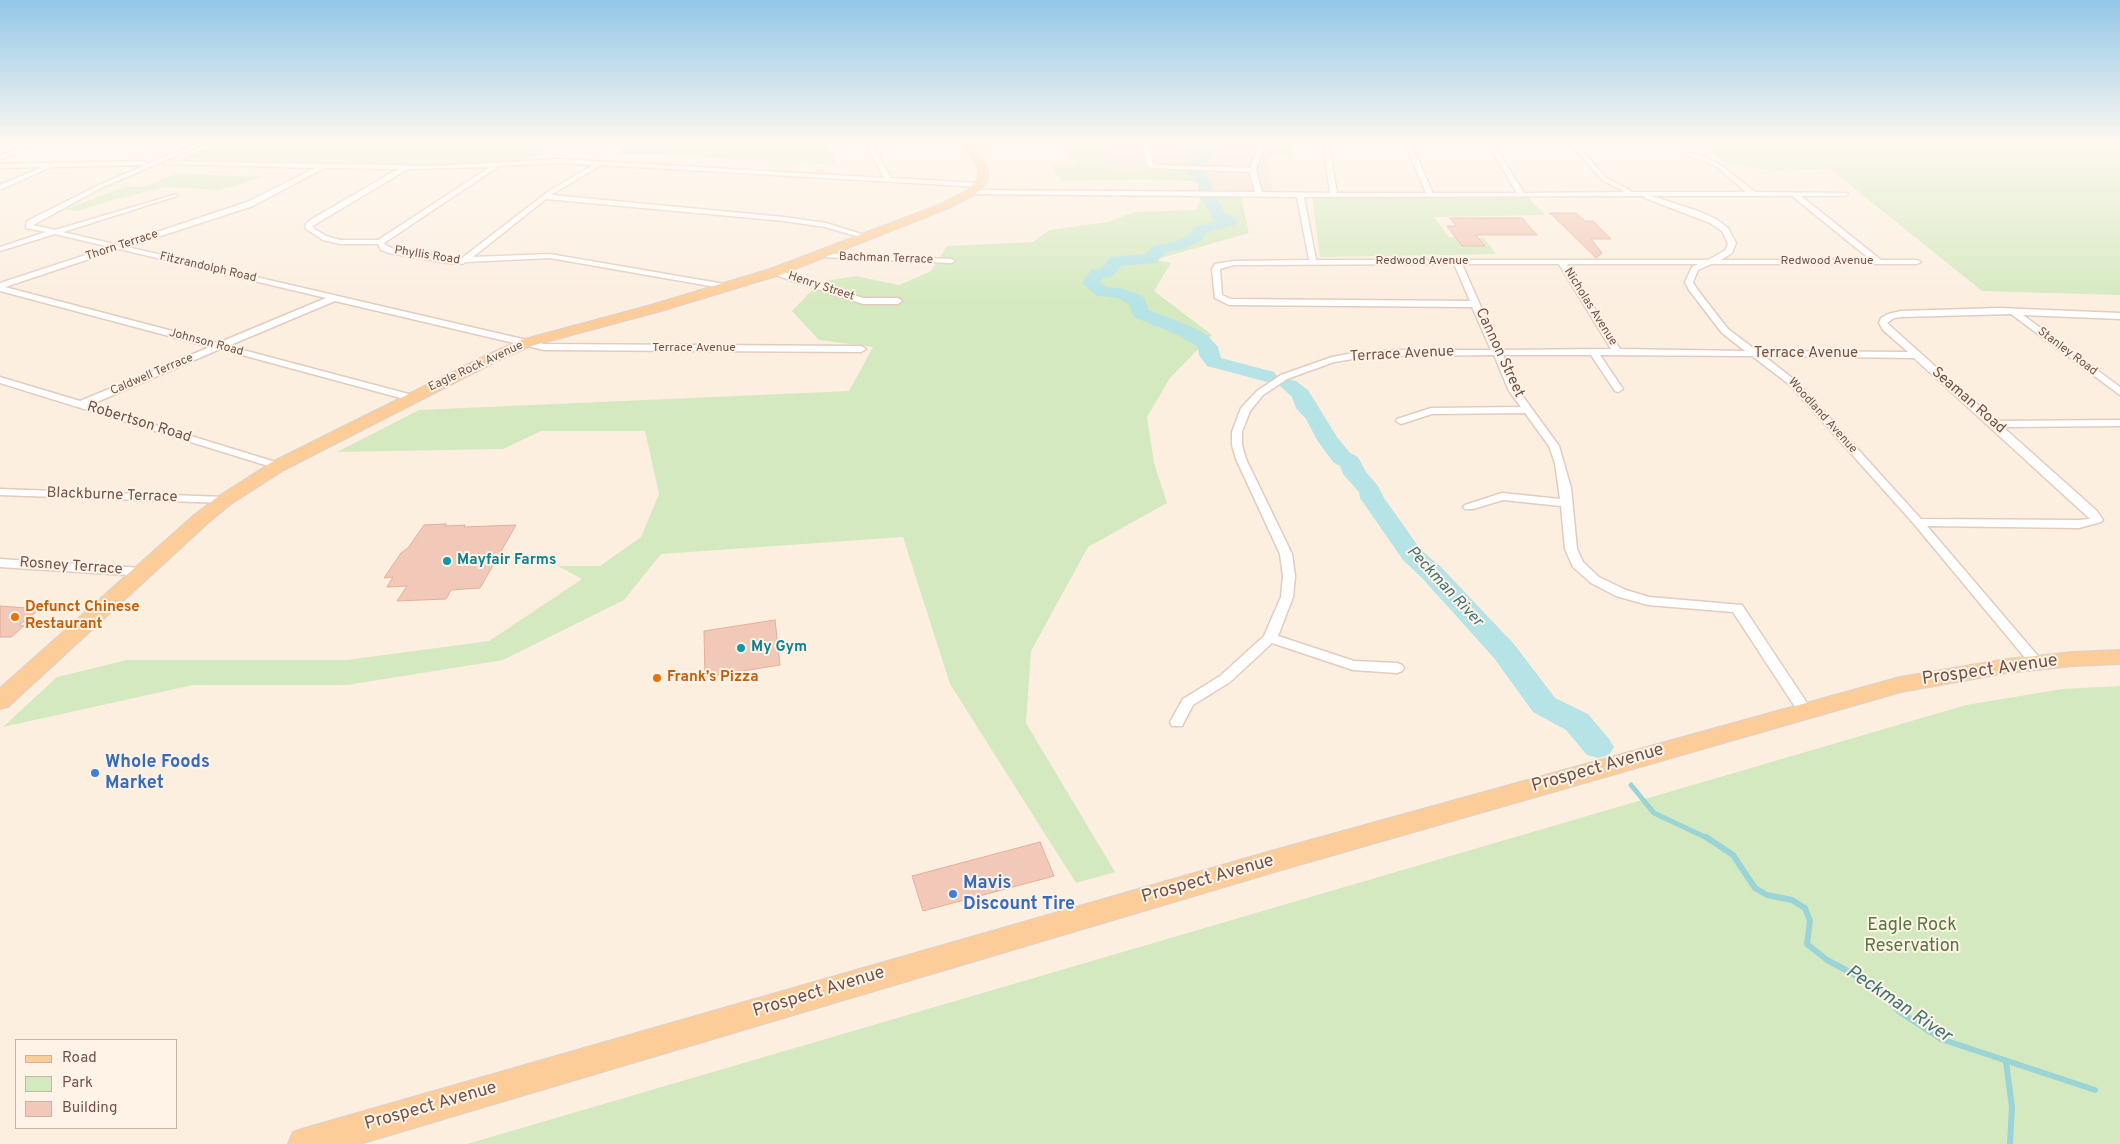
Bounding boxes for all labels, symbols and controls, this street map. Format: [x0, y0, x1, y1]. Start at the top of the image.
street label: Thorn Terrace [84, 228, 160, 264]
street label: Phyllis Road [393, 244, 461, 268]
street label: Fitzrandolph Road [158, 250, 258, 286]
street label: Bachman Terrace [839, 250, 933, 268]
street label: Redwood Avenue [1375, 255, 1469, 269]
street label: Redwood Avenue [1780, 255, 1874, 269]
street label: Nicholas Avenue [1560, 265, 1620, 349]
street label: Henry Street [786, 270, 856, 304]
street label: Cannon Street [1470, 305, 1528, 401]
street label: Stanley Road [2034, 325, 2100, 379]
street label: Johnson Road [167, 326, 245, 360]
street label: Eagle Rock Avenue [426, 339, 526, 395]
street label: Terrace Avenue [652, 342, 736, 356]
street label: Terrace Avenue [1349, 343, 1455, 367]
street label: Terrace Avenue [1754, 345, 1858, 363]
street label: Caldwell Terrace [108, 351, 196, 399]
street label: Seaman Road [1927, 364, 2009, 438]
street label: Woodland Avenue [1784, 375, 1860, 457]
street label: Robertson Road [85, 399, 193, 447]
street label: Blackburne Terrace [46, 485, 178, 507]
water label: Peckman River [1402, 543, 1486, 631]
place label: Mayfair Farms [457, 552, 556, 570]
street label: Rosney Terrace [19, 554, 123, 580]
marker: Mayfair Farms [441, 555, 453, 567]
place label: Defunct Chinese Restaurant [25, 599, 140, 634]
marker: Defunct Chinese Restaurant [9, 611, 21, 623]
place label: My Gym [751, 639, 807, 657]
marker: My Gym [735, 642, 747, 654]
street label: Prospect Avenue [1921, 651, 2059, 691]
place label: Frank’s Pizza [667, 669, 759, 687]
marker: Frank’s Pizza [651, 672, 663, 684]
street label: Prospect Avenue [1529, 740, 1667, 798]
place label: Whole Foods Market [105, 752, 210, 794]
marker: Whole Foods Market [89, 767, 101, 779]
street label: Prospect Avenue [1139, 851, 1277, 909]
place label: Mavis Discount Tire [963, 873, 1075, 916]
marker: Mavis Discount Tire [947, 888, 959, 900]
park label: Eagle Rock Reservation [1864, 915, 1960, 958]
water label: Peckman River [1841, 961, 1955, 1049]
street label: Prospect Avenue [750, 963, 888, 1023]
legend [15, 1039, 178, 1129]
text: Road [62, 1049, 97, 1068]
text: Park [62, 1074, 93, 1093]
street label: Prospect Avenue [362, 1078, 500, 1136]
text: Building [62, 1099, 117, 1118]

